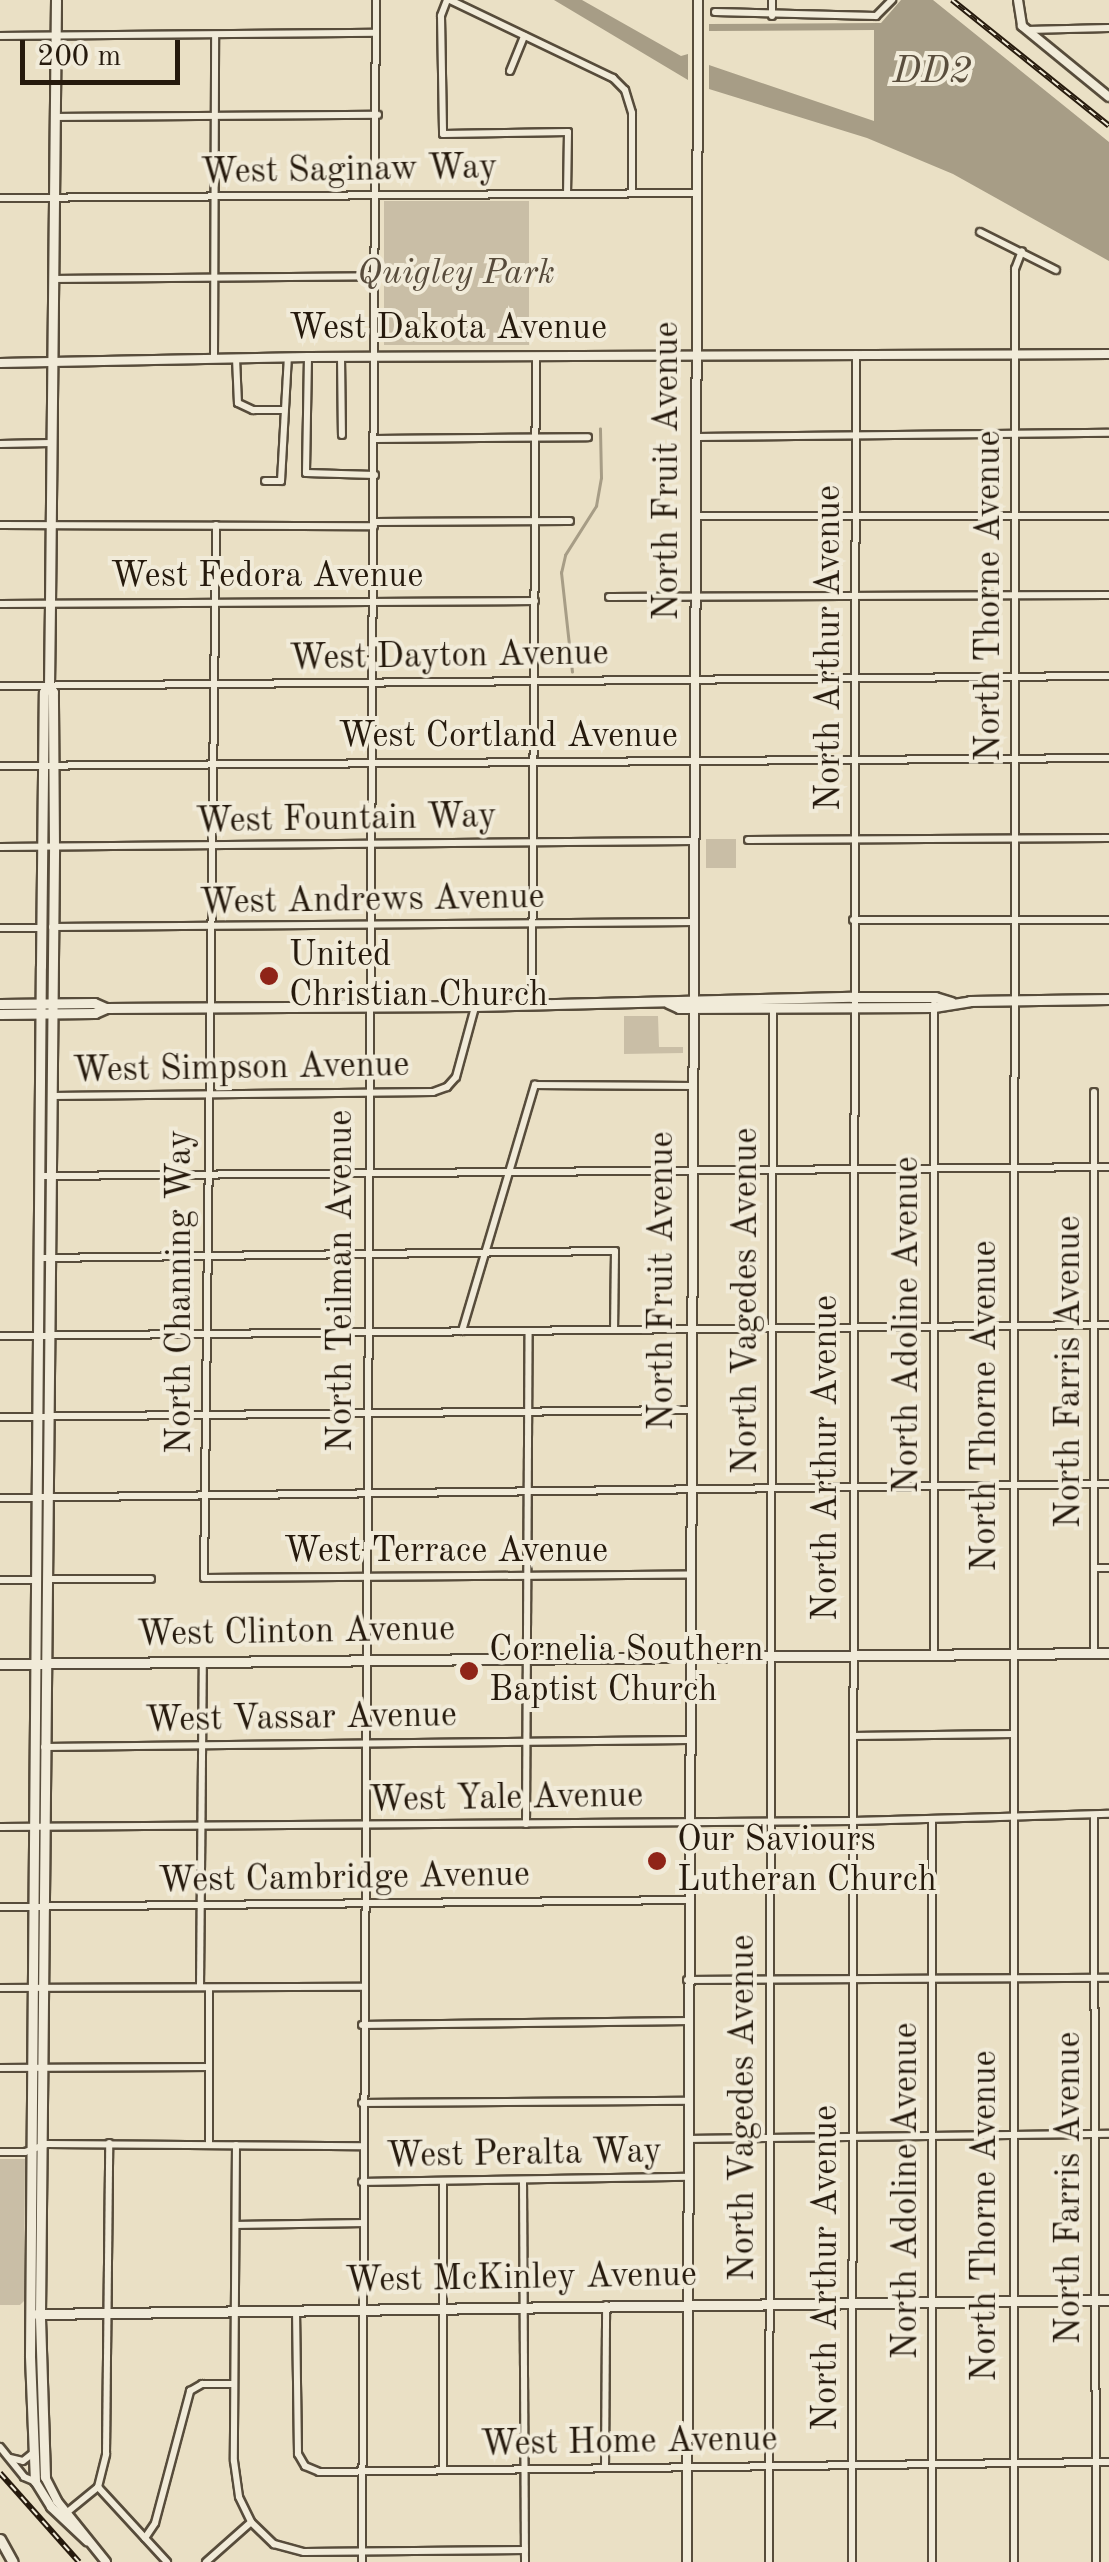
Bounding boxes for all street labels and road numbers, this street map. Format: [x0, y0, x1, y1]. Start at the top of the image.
street label: West Saginaw Way [200, 147, 498, 195]
street label: West Dakota Avenue [289, 308, 607, 350]
street label: North Fruit Avenue [647, 321, 689, 621]
street label: North Thorne Avenue [969, 430, 1011, 762]
street label: North Arthur Avenue [809, 485, 851, 811]
street label: West Fedora Avenue [111, 556, 423, 598]
street label: West Dayton Avenue [289, 633, 609, 681]
street label: West Cortland Avenue [338, 716, 678, 758]
street label: West Fountain Way [195, 796, 497, 844]
street label: West Andrews Avenue [199, 877, 545, 925]
street label: West Simpson Avenue [72, 1045, 410, 1093]
street label: North Teilman Avenue [321, 1110, 363, 1452]
street label: North Vagedes Avenue [726, 1128, 768, 1474]
street label: North Channing Way [160, 1130, 202, 1454]
street label: North Fruit Avenue [642, 1131, 684, 1431]
street label: North Adoline Avenue [887, 1157, 929, 1493]
street label: North Farris Avenue [1049, 1216, 1091, 1528]
street label: North Thorne Avenue [965, 1240, 1007, 1572]
street label: North Arthur Avenue [806, 1295, 848, 1621]
street label: West Terrace Avenue [284, 1531, 608, 1573]
street label: West Clinton Avenue [137, 1609, 455, 1657]
street label: West Vassar Avenue [145, 1695, 457, 1743]
street label: West Yale Avenue [368, 1776, 644, 1822]
street label: West Cambridge Avenue [158, 1855, 530, 1903]
street label: North Vagedes Avenue [723, 1935, 765, 2281]
street label: North Adoline Avenue [886, 2023, 928, 2359]
street label: North Farris Avenue [1049, 2032, 1091, 2344]
street label: North Thorne Avenue [965, 2050, 1007, 2382]
street label: North Arthur Avenue [806, 2105, 848, 2431]
street label: West Peralta Way [386, 2132, 662, 2178]
street label: West McKinley Avenue [345, 2255, 697, 2303]
street label: West Home Avenue [480, 2419, 778, 2467]

